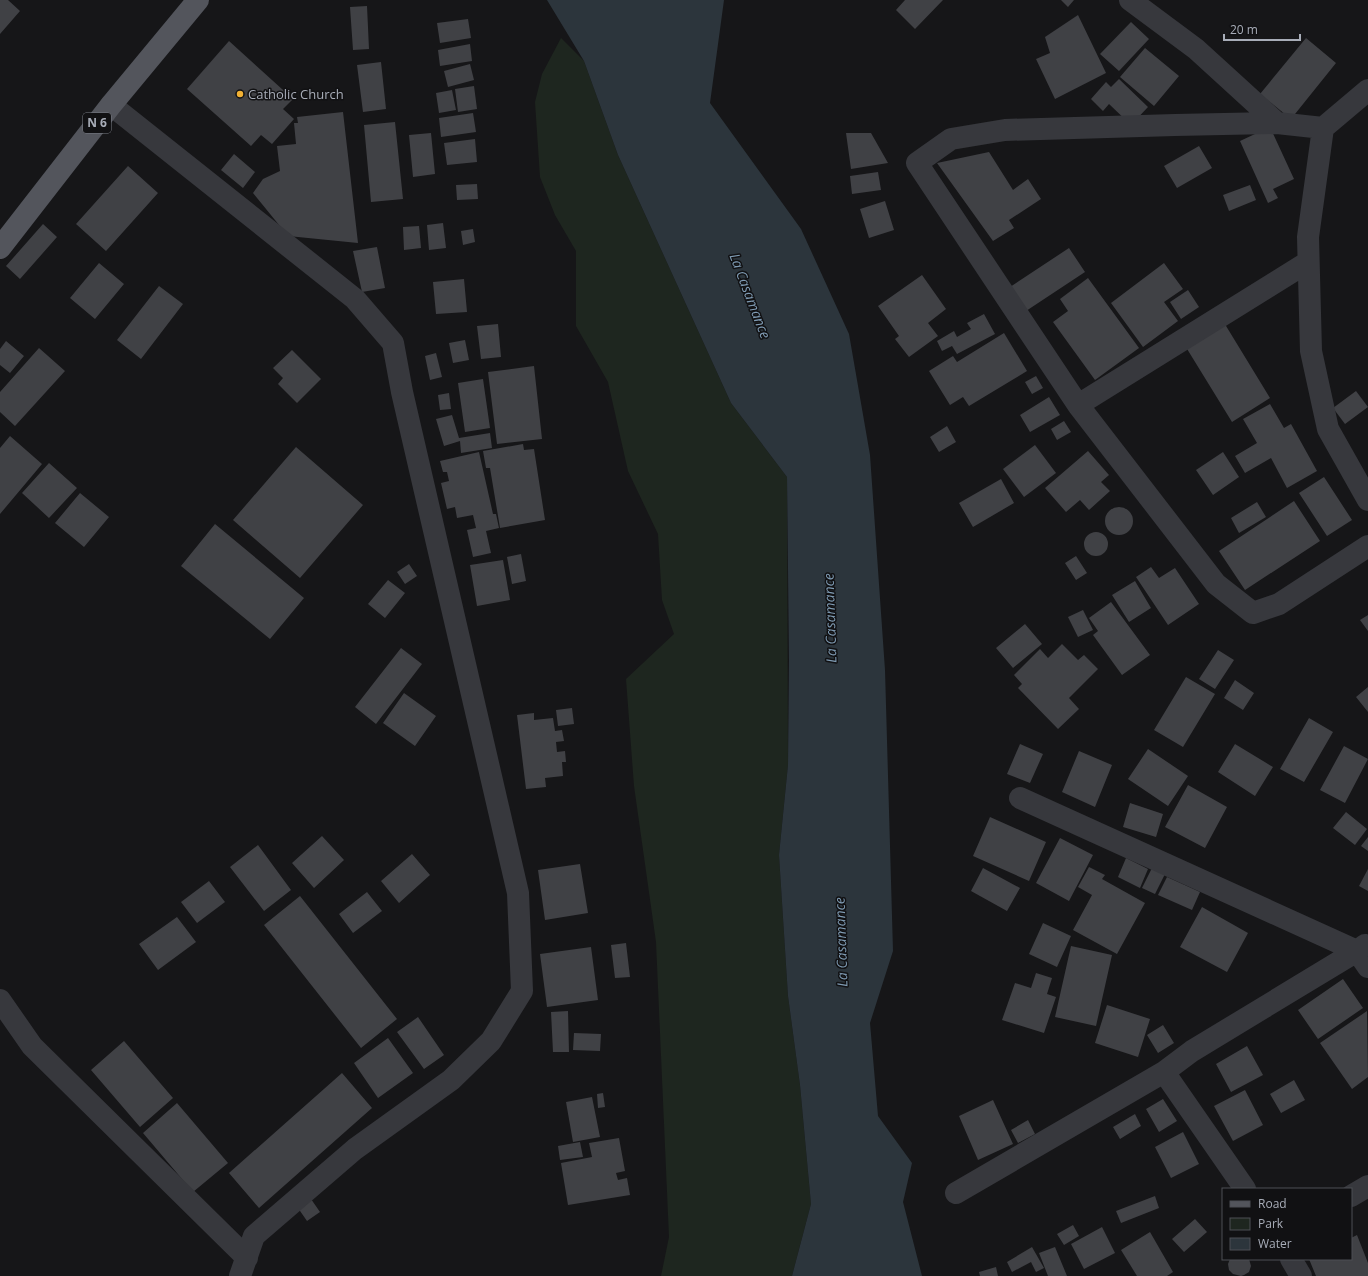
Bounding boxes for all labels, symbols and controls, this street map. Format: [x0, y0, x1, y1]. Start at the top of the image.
scale bar [1224, 16, 1300, 42]
text: 20 m [1230, 21, 1258, 38]
place label: Catholic Church [248, 85, 344, 103]
marker: Catholic Church [235, 89, 245, 99]
road number: N 6 [83, 113, 111, 133]
water label: La Casamance [725, 250, 775, 341]
water label: La Casamance [818, 573, 841, 663]
water label: La Casamance [829, 897, 852, 987]
legend [1222, 1188, 1352, 1260]
text: Road [1258, 1195, 1287, 1212]
text: Park [1258, 1215, 1284, 1232]
text: Water [1258, 1235, 1292, 1252]

